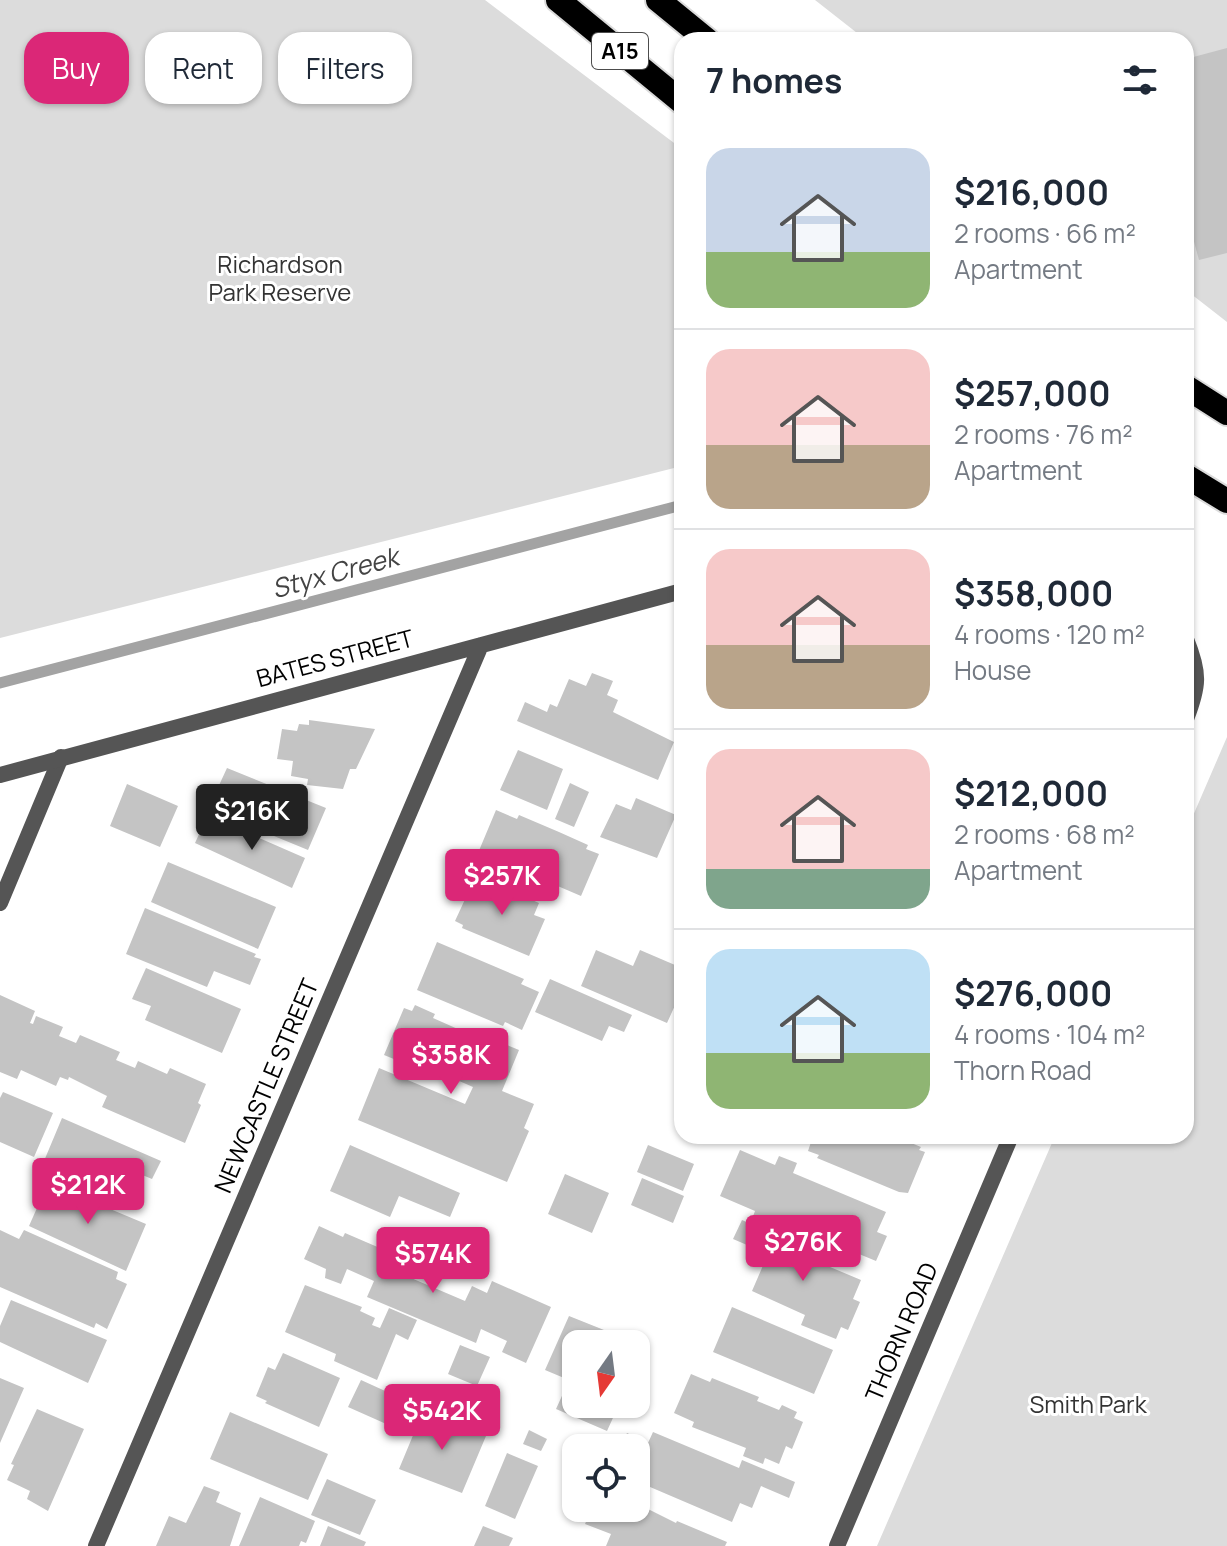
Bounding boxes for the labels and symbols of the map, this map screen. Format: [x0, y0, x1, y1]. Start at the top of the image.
road number: A15 [592, 33, 648, 69]
park label: Richardson Park Reserve [209, 247, 351, 308]
water label: Styx Creek [267, 537, 406, 606]
street label: BATES STREET [252, 621, 417, 694]
pin: $216K [196, 784, 308, 852]
pin: $257K [446, 849, 558, 917]
street label: NEWCASTLE STREET [206, 973, 326, 1197]
pin: $358K [395, 1028, 507, 1096]
pin: $212K [32, 1158, 144, 1226]
pin: $276K [747, 1215, 859, 1283]
pin: $574K [377, 1227, 489, 1295]
street label: THORN ROAD [857, 1257, 945, 1406]
north arrow [562, 1330, 650, 1418]
pin: $542K [386, 1384, 498, 1452]
park label: Smith Park [1029, 1387, 1148, 1420]

